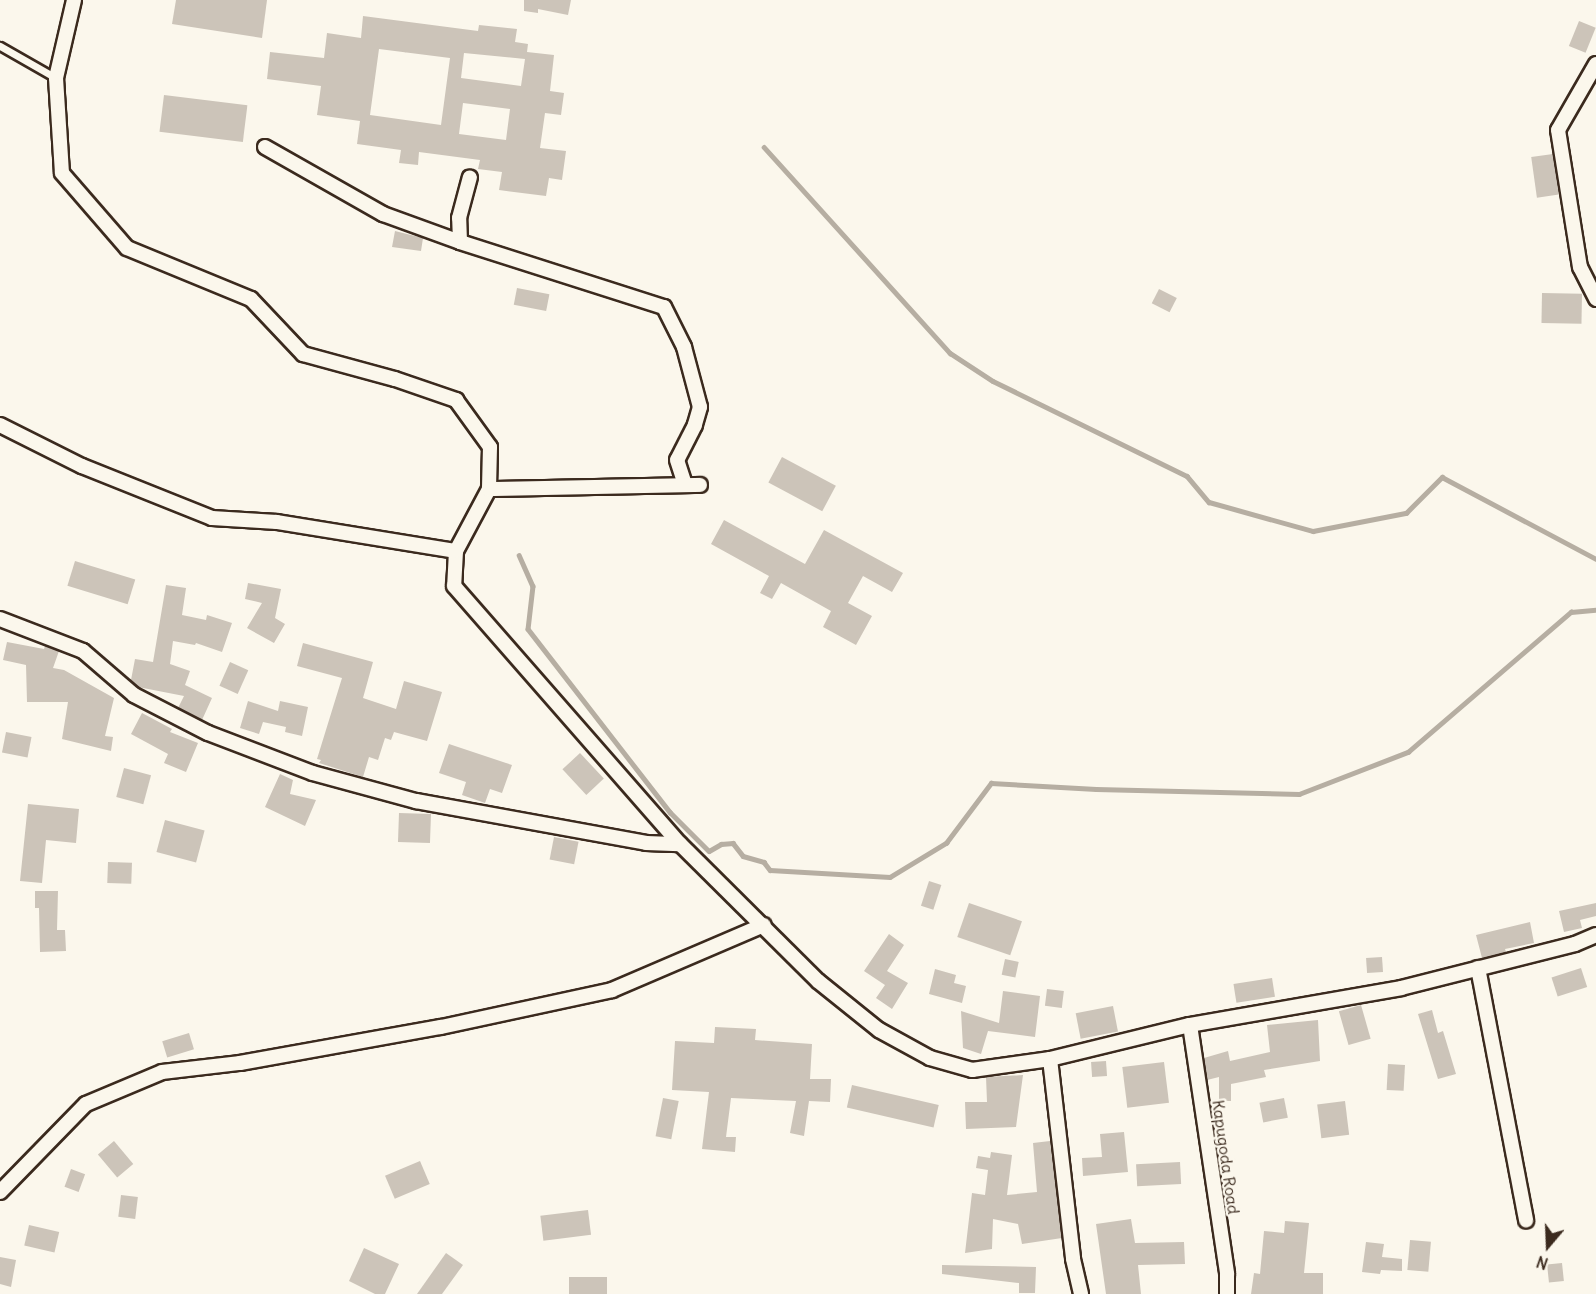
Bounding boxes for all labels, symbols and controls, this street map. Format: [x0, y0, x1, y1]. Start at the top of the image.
street label: Kapugoda Road [1208, 1099, 1244, 1215]
north arrow [1518, 1216, 1578, 1276]
text: N [1534, 1252, 1551, 1274]

